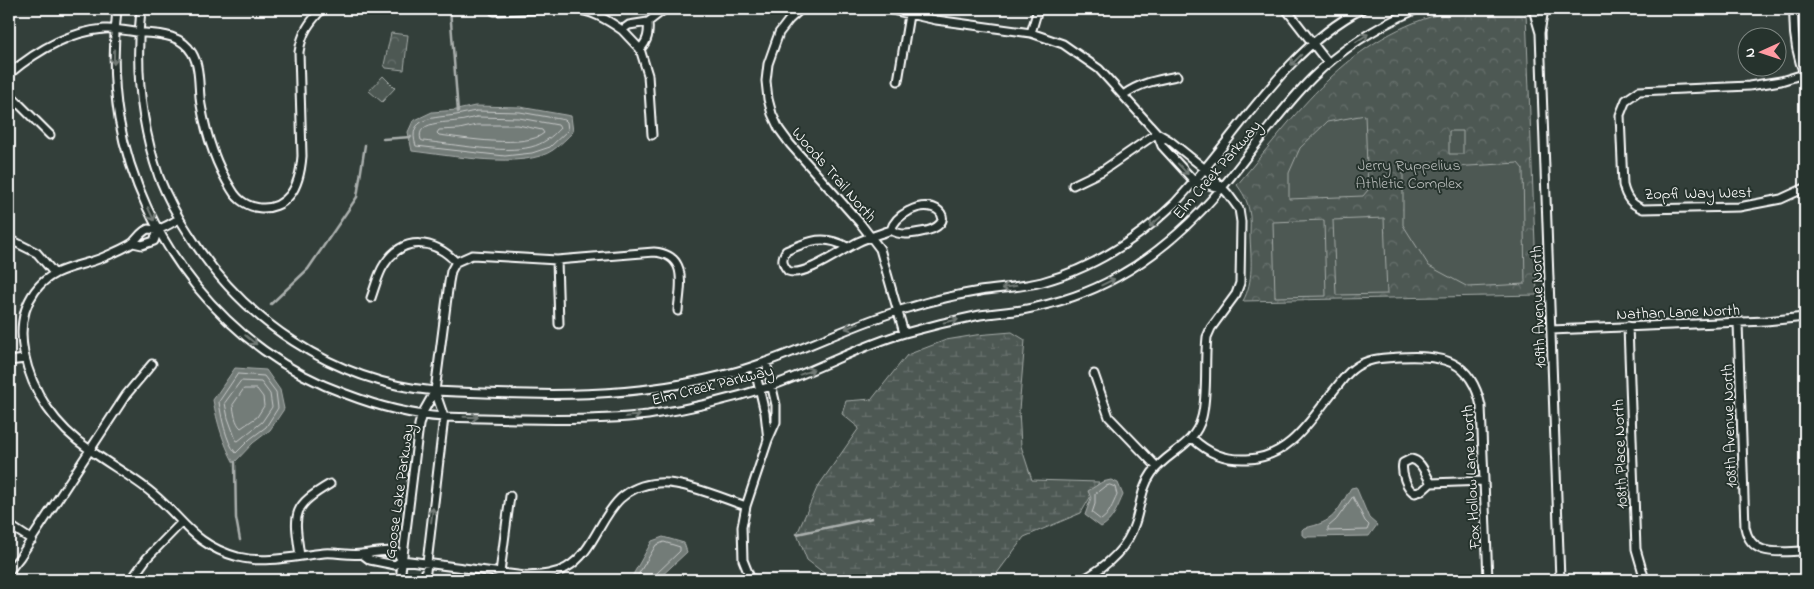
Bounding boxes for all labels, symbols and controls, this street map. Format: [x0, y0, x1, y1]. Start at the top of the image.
north arrow [1736, 28, 1786, 78]
one-way arrow [1355, 33, 1369, 43]
text: N [1740, 47, 1761, 58]
one-way arrow [109, 49, 119, 65]
one-way arrow [1290, 54, 1302, 66]
street label: Elm Creek Parkway [1168, 115, 1268, 225]
street label: Woods Trail North [785, 122, 882, 228]
park label: Jerry Ruppelius Athletic Complex [1356, 154, 1462, 196]
one-way arrow [1177, 162, 1189, 175]
street label: Zopfi Way West [1644, 181, 1753, 207]
one-way arrow [146, 206, 156, 221]
one-way arrow [1149, 216, 1162, 228]
street label: 109th Avenue North [1525, 245, 1553, 369]
one-way arrow [1100, 277, 1115, 286]
one-way arrow [1002, 282, 1018, 292]
street label: Nathan Lane North [1616, 299, 1740, 327]
one-way arrow [942, 316, 958, 325]
one-way arrow [845, 322, 860, 331]
one-way arrow [244, 335, 257, 346]
street label: Elm Creek Parkway [649, 359, 776, 413]
street label: 108th Avenue North [1716, 364, 1744, 488]
one-way arrow [799, 367, 814, 376]
street label: 108th Place North [1607, 399, 1635, 509]
street label: Fox Hollow Lane North [1456, 404, 1488, 551]
one-way arrow [625, 411, 641, 421]
one-way arrow [462, 412, 479, 422]
street label: Goose Lake Parkway [379, 422, 421, 560]
one-way arrow [427, 507, 437, 523]

